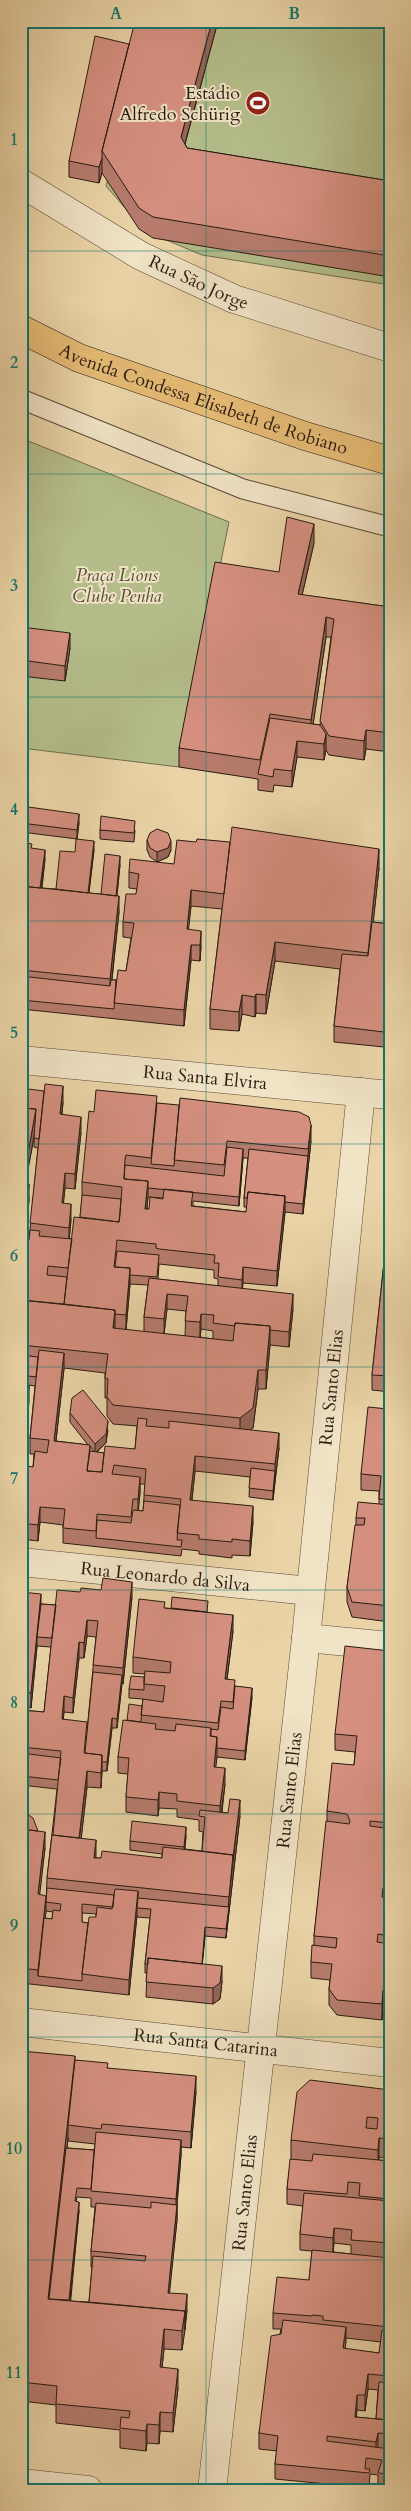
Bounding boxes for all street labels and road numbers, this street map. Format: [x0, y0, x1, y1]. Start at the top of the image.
street label: Rua São Jorge [145, 249, 252, 316]
street label: Avenida Condessa Elisabeth de Robiano [55, 338, 351, 461]
street label: Rua Santa Elvira [142, 1060, 269, 1096]
street label: Rua Santo Elias [313, 1328, 350, 1447]
street label: Rua Leonardo da Silva [79, 1556, 251, 1598]
street label: Rua Santo Elias [271, 1731, 309, 1850]
street label: Rua Santa Catarina [132, 2023, 279, 2063]
street label: Rua Santo Elias [226, 2133, 264, 2252]

